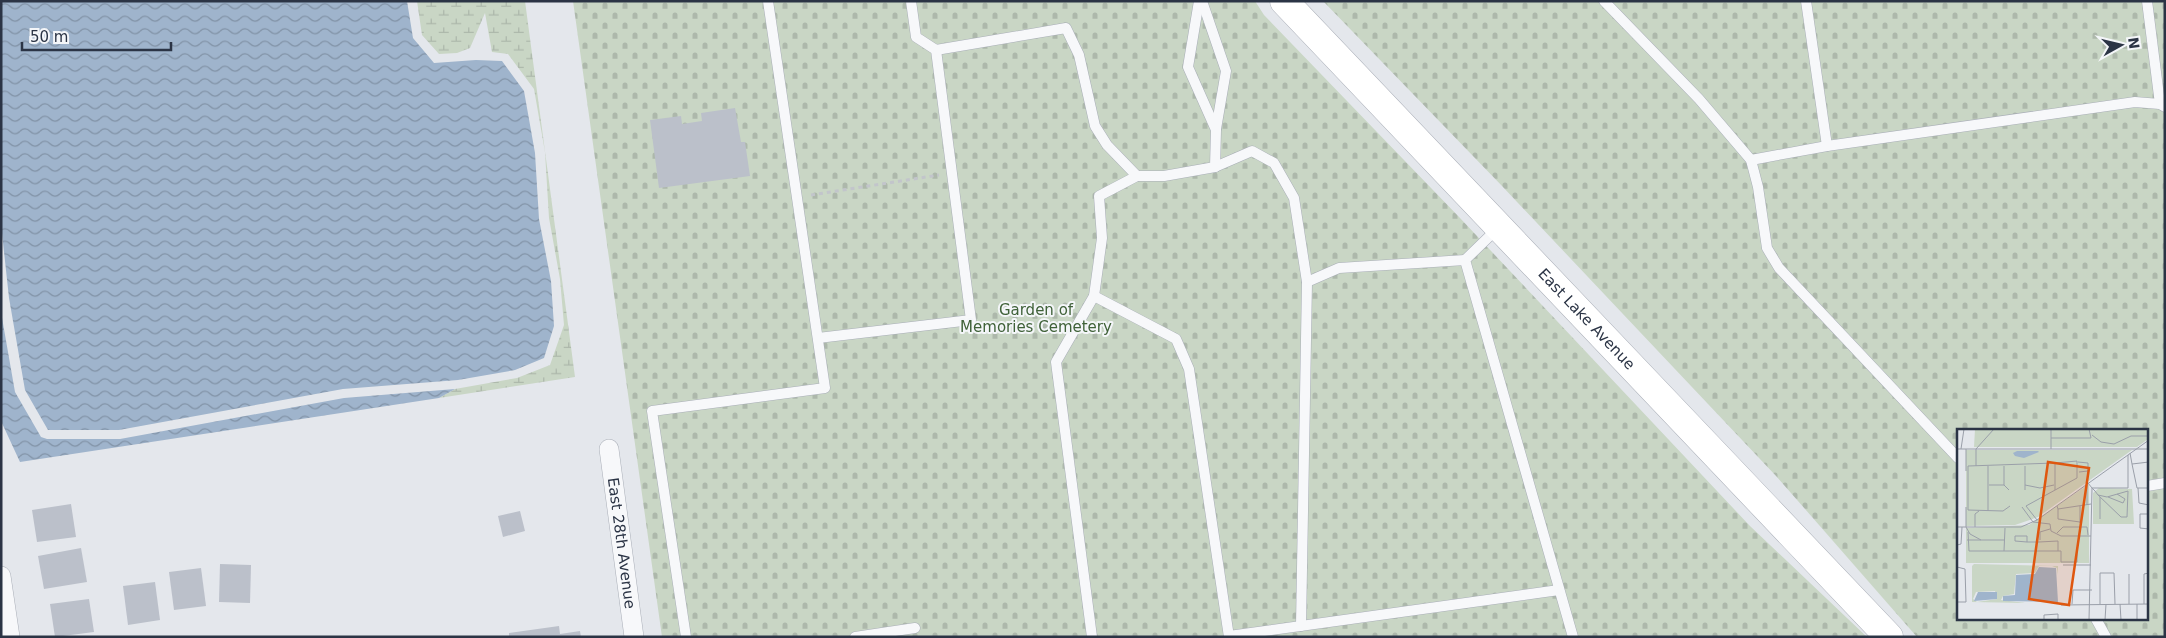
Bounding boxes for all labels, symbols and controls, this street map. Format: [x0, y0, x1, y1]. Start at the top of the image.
scale bar [22, 20, 171, 52]
north arrow [2096, 20, 2146, 70]
text: 50 m [30, 28, 68, 46]
text: N [2125, 36, 2143, 50]
street label: East Lake Avenue [1534, 265, 1639, 373]
park label: Garden of Memories Cemetery [960, 301, 1112, 336]
inset map [1957, 429, 2148, 620]
street label: East 28th Avenue [604, 476, 639, 610]

